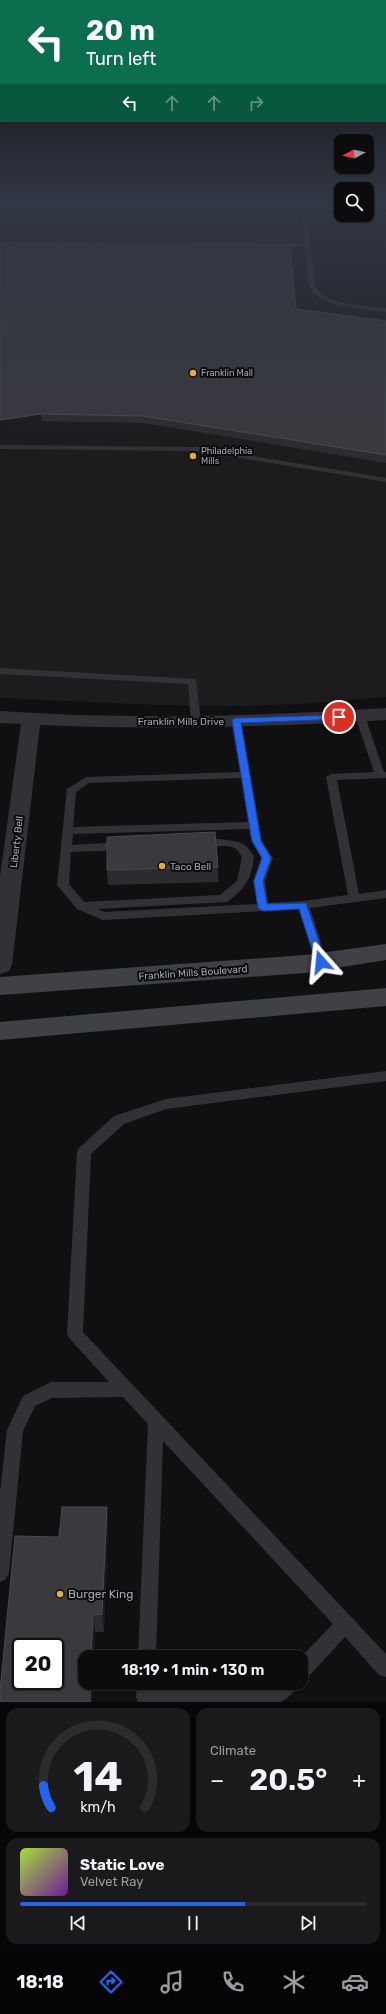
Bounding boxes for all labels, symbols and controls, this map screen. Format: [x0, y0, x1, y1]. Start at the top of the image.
text: 20 m [86, 14, 155, 47]
icon: left [20, 16, 72, 68]
text: Turn left [86, 48, 156, 70]
icon: left [119, 92, 141, 114]
icon: ahead [161, 92, 183, 114]
icon: ahead [203, 92, 225, 114]
icon: right [245, 92, 267, 114]
north arrow [334, 134, 374, 174]
map controls [334, 134, 374, 222]
button: search [334, 182, 374, 222]
marker: Franklin Mall [188, 368, 198, 378]
place label: Franklin Mall [201, 368, 253, 378]
place label: Philadelphia Mills [201, 446, 252, 466]
marker: Philadelphia Mills [188, 451, 198, 461]
pin [322, 700, 356, 734]
icon: arrive [328, 706, 350, 728]
street label: Franklin Mills Drive [138, 716, 225, 728]
street label: Liberty Bell [8, 816, 26, 869]
marker: Taco Bell [157, 861, 167, 871]
place label: Taco Bell [170, 861, 211, 873]
position arrow [300, 941, 342, 983]
street label: Franklin Mills Boulevard [138, 963, 248, 983]
place label: Burger King [68, 1587, 133, 1601]
marker: Burger King [55, 1589, 65, 1599]
speed limit sign: 20 [12, 1638, 64, 1690]
text: 18:19 · 1 min · 130 m [122, 1661, 264, 1679]
text: Climate [210, 1743, 256, 1758]
text: 14 [73, 1752, 123, 1801]
text: 20.5° [249, 1762, 327, 1798]
text: − [210, 1767, 224, 1794]
text: + [352, 1767, 366, 1794]
text: km/h [80, 1799, 116, 1816]
text: Static Love [80, 1856, 164, 1874]
text: Velvet Ray [80, 1874, 143, 1889]
icon: previous [67, 1912, 89, 1934]
icon: pause [182, 1912, 204, 1934]
icon: next [297, 1912, 319, 1934]
icon: directions [97, 1968, 125, 1996]
icon: music [158, 1968, 186, 1996]
icon: phone [219, 1968, 247, 1996]
icon: climate [280, 1968, 308, 1996]
icon: car [341, 1968, 369, 1996]
text: 18:18 [17, 1971, 64, 1993]

